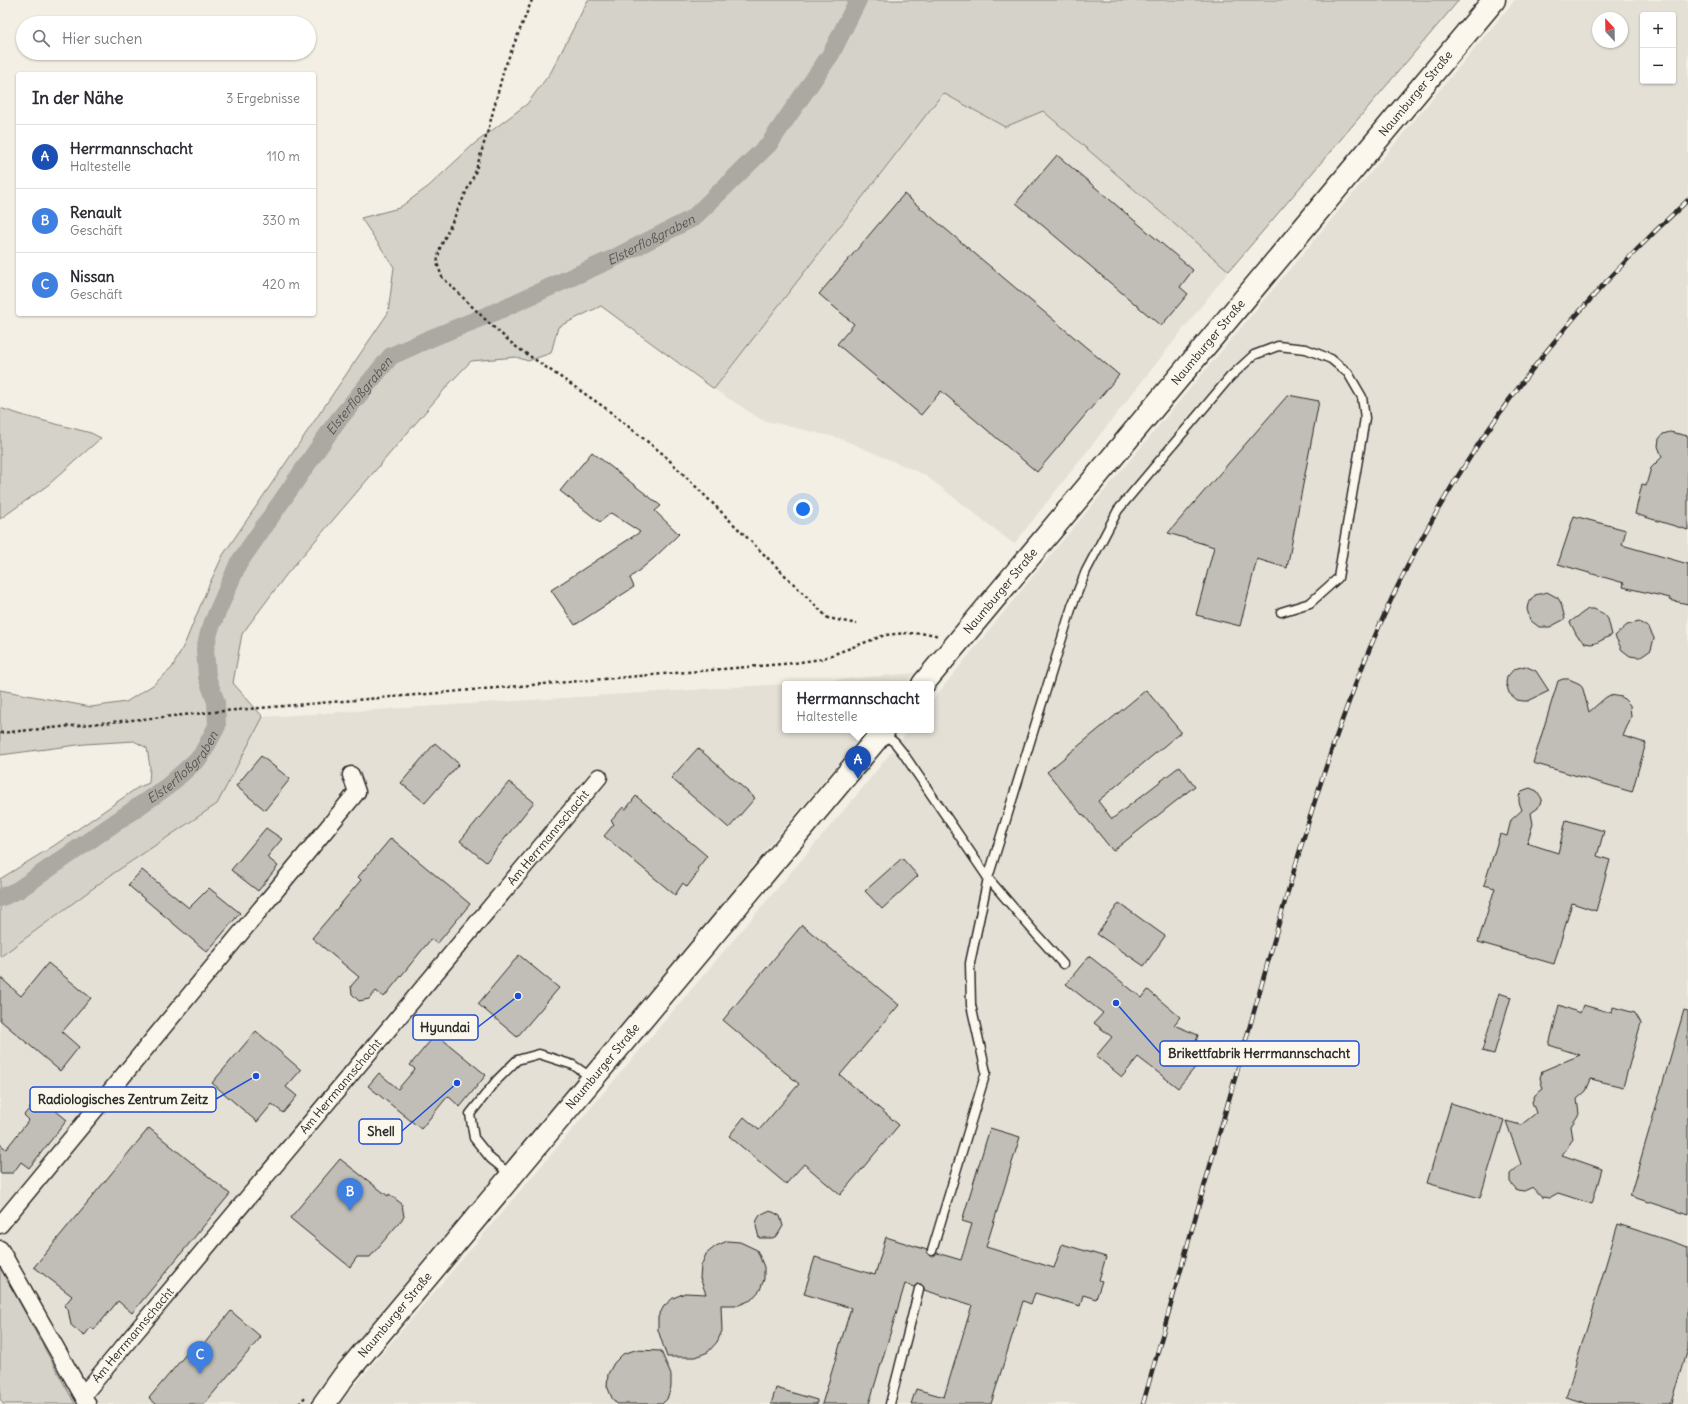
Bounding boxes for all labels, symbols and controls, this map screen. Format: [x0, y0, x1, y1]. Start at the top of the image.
north arrow [1592, 12, 1628, 48]
map controls [1640, 12, 1676, 84]
button: + [1640, 12, 1676, 48]
search box [16, 16, 316, 60]
icon: search [30, 27, 52, 49]
text: Hier suchen [62, 29, 142, 48]
street label: Naumburger Straße [1375, 47, 1455, 139]
button: − [1640, 48, 1676, 84]
text: In der Nähe [32, 87, 124, 109]
text: 3 Ergebnisse [226, 90, 300, 107]
text: Herrmannschacht [70, 139, 193, 158]
text: A [41, 148, 49, 165]
text: 110 m [267, 148, 300, 165]
text: Haltestelle [70, 158, 131, 175]
text: Renault [70, 203, 122, 222]
water label: Elsterfloßgraben [604, 210, 698, 269]
text: B [41, 212, 49, 229]
text: 330 m [262, 212, 300, 229]
text: Geschäft [70, 222, 122, 239]
text: Nissan [70, 267, 115, 286]
text: C [41, 276, 49, 293]
text: 420 m [262, 276, 300, 293]
text: Geschäft [70, 286, 122, 303]
street label: Naumburger Straße [1168, 296, 1248, 388]
water label: Elsterfloßgraben [322, 353, 396, 438]
your location [793, 499, 813, 519]
street label: Naumburger Straße [960, 545, 1040, 637]
popup [782, 681, 934, 733]
text: Herrmannschacht [797, 689, 919, 708]
text: Haltestelle [797, 708, 857, 725]
water label: Elsterfloßgraben [143, 728, 222, 807]
pin: A [845, 746, 871, 779]
street label: Am Herrmannschacht [504, 787, 592, 888]
callout: Hyundai [413, 1015, 478, 1040]
text: Hyundai [420, 1019, 470, 1036]
street label: Naumburger Straße [562, 1020, 643, 1112]
street label: Am Herrmannschacht [296, 1035, 384, 1137]
callout: Brikettfabrik Herrmannschacht [1160, 1041, 1359, 1066]
text: Brikettfabrik Herrmannschacht [1168, 1045, 1351, 1062]
callout: Radiologisches Zentrum Zeitz [30, 1087, 216, 1112]
text: Radiologisches Zentrum Zeitz [38, 1091, 209, 1108]
callout: Shell [359, 1119, 402, 1144]
text: Shell [367, 1123, 395, 1140]
pin: B [337, 1178, 363, 1211]
street label: Naumburger Straße [355, 1269, 435, 1360]
street label: Am Herrmannschacht [89, 1284, 177, 1385]
pin: C [187, 1341, 213, 1374]

